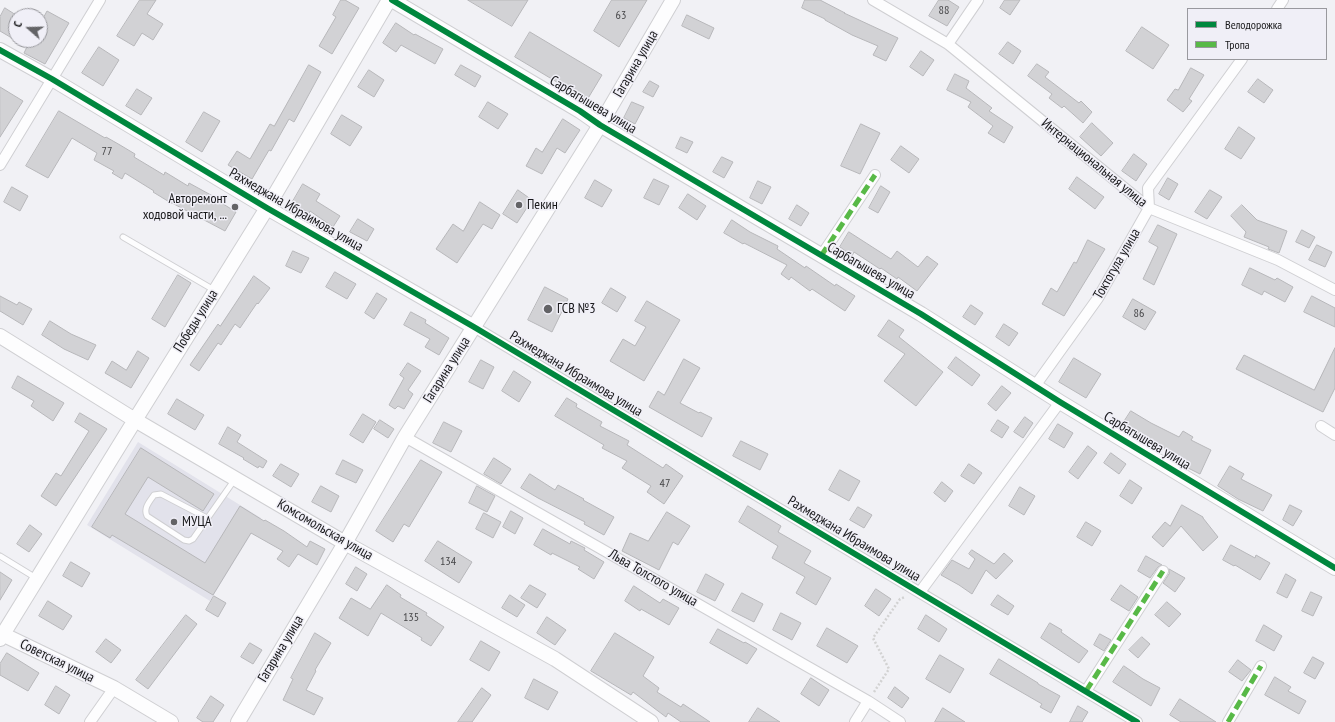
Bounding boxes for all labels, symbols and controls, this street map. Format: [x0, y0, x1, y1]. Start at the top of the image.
house number: 88 [939, 4, 949, 18]
north arrow [8, 8, 48, 48]
legend [1187, 8, 1327, 60]
house number: 63 [616, 9, 626, 23]
text: Велодорожка [1225, 17, 1282, 32]
text: С [10, 19, 25, 29]
street label: Гагарина улица [610, 27, 662, 101]
text: Тропа [1225, 37, 1250, 52]
street label: Сарбагышева улица [546, 72, 640, 138]
street label: Интернациональная улица [1038, 115, 1150, 211]
house number: 77 [102, 145, 112, 159]
street label: Рахмеджана Ибраимова улица [226, 165, 366, 255]
place label: Авторемонт ходовой части, ... [143, 191, 227, 224]
place label: Пекин [527, 197, 558, 213]
marker: Пекин [514, 200, 524, 210]
marker: Авторемонт ходовой части, ... [230, 202, 240, 212]
street label: Токтогула улица [1090, 226, 1144, 302]
street label: Сарбагышева улица [824, 239, 918, 303]
street label: Победы улица [170, 287, 222, 355]
place label: ГСВ №3 [557, 301, 596, 317]
marker: ГСВ №3 [542, 303, 554, 315]
house number: 86 [1134, 307, 1144, 321]
street label: Рахмеджана Ибраимова улица [507, 328, 645, 420]
street label: Гагарина улица [420, 334, 474, 406]
street label: Сарбагышева улица [1100, 408, 1194, 474]
house number: 47 [660, 477, 670, 491]
street label: Рахмеджана Ибраимова улица [785, 493, 923, 585]
street label: Комсомольская улица [274, 496, 376, 564]
place label: МУЦА [182, 514, 212, 530]
marker: МУЦА [169, 517, 179, 527]
street label: Льва Толстого улица [606, 546, 700, 610]
house number: 134 [440, 555, 456, 569]
house number: 135 [403, 611, 419, 625]
street label: Гагарина улица [255, 613, 307, 685]
street label: Советская улица [17, 636, 97, 686]

